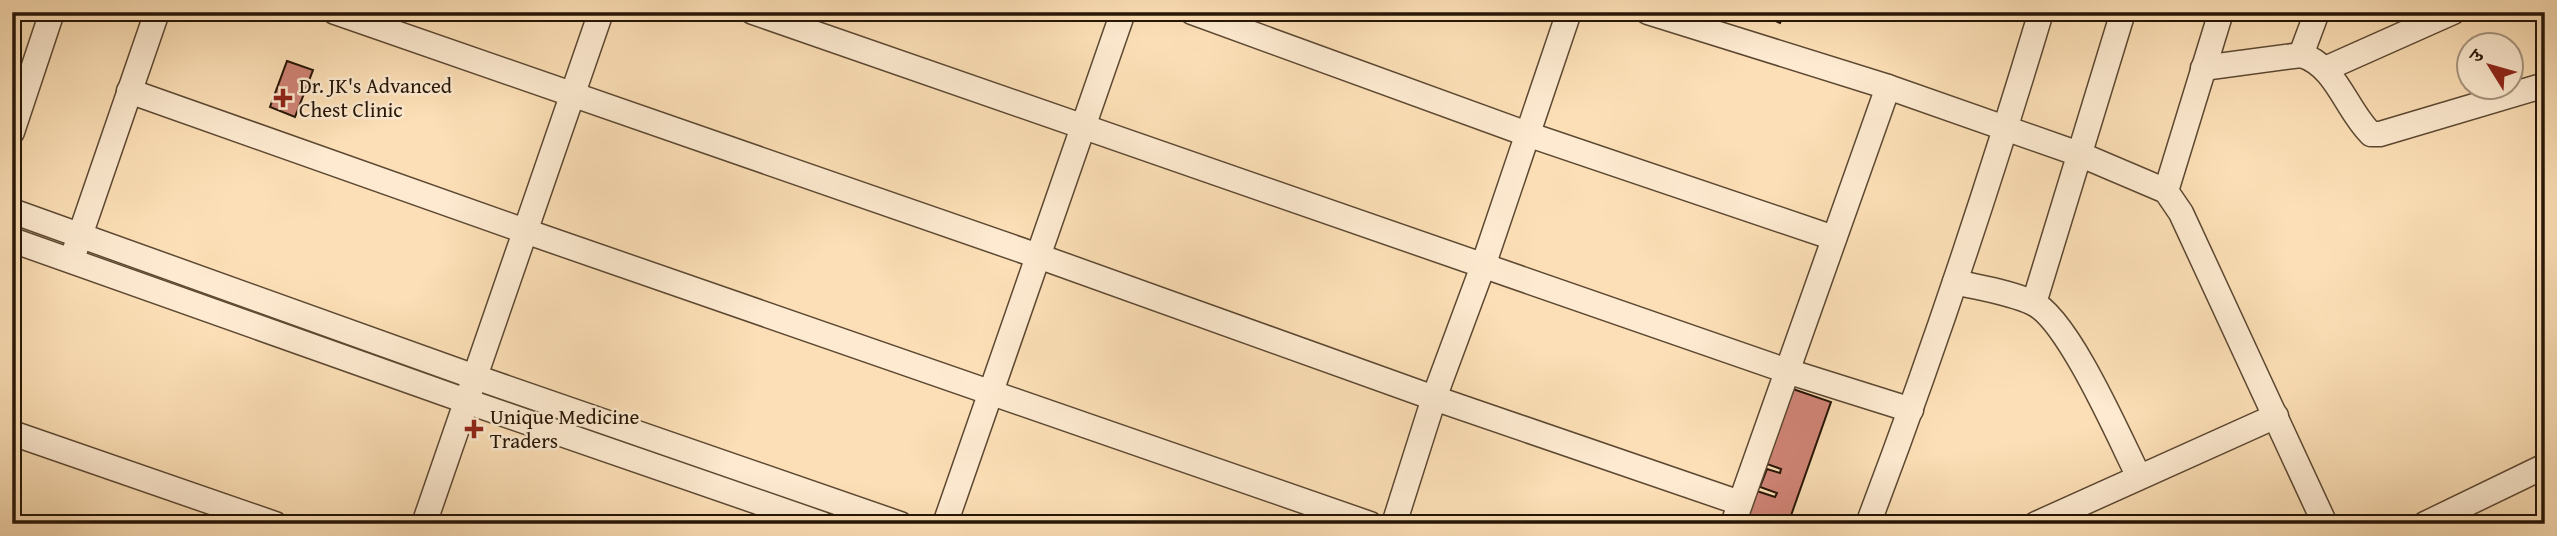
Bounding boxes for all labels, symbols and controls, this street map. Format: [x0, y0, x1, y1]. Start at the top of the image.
north arrow [2456, 32, 2526, 102]
text: उ [2461, 42, 2491, 70]
place label: Dr. JK's Advanced Chest Clinic [299, 70, 453, 125]
marker: Dr. JK's Advanced Chest Clinic [273, 88, 293, 108]
place label: Unique Medicine Traders [490, 401, 640, 456]
marker: Unique Medicine Traders [464, 419, 484, 439]

